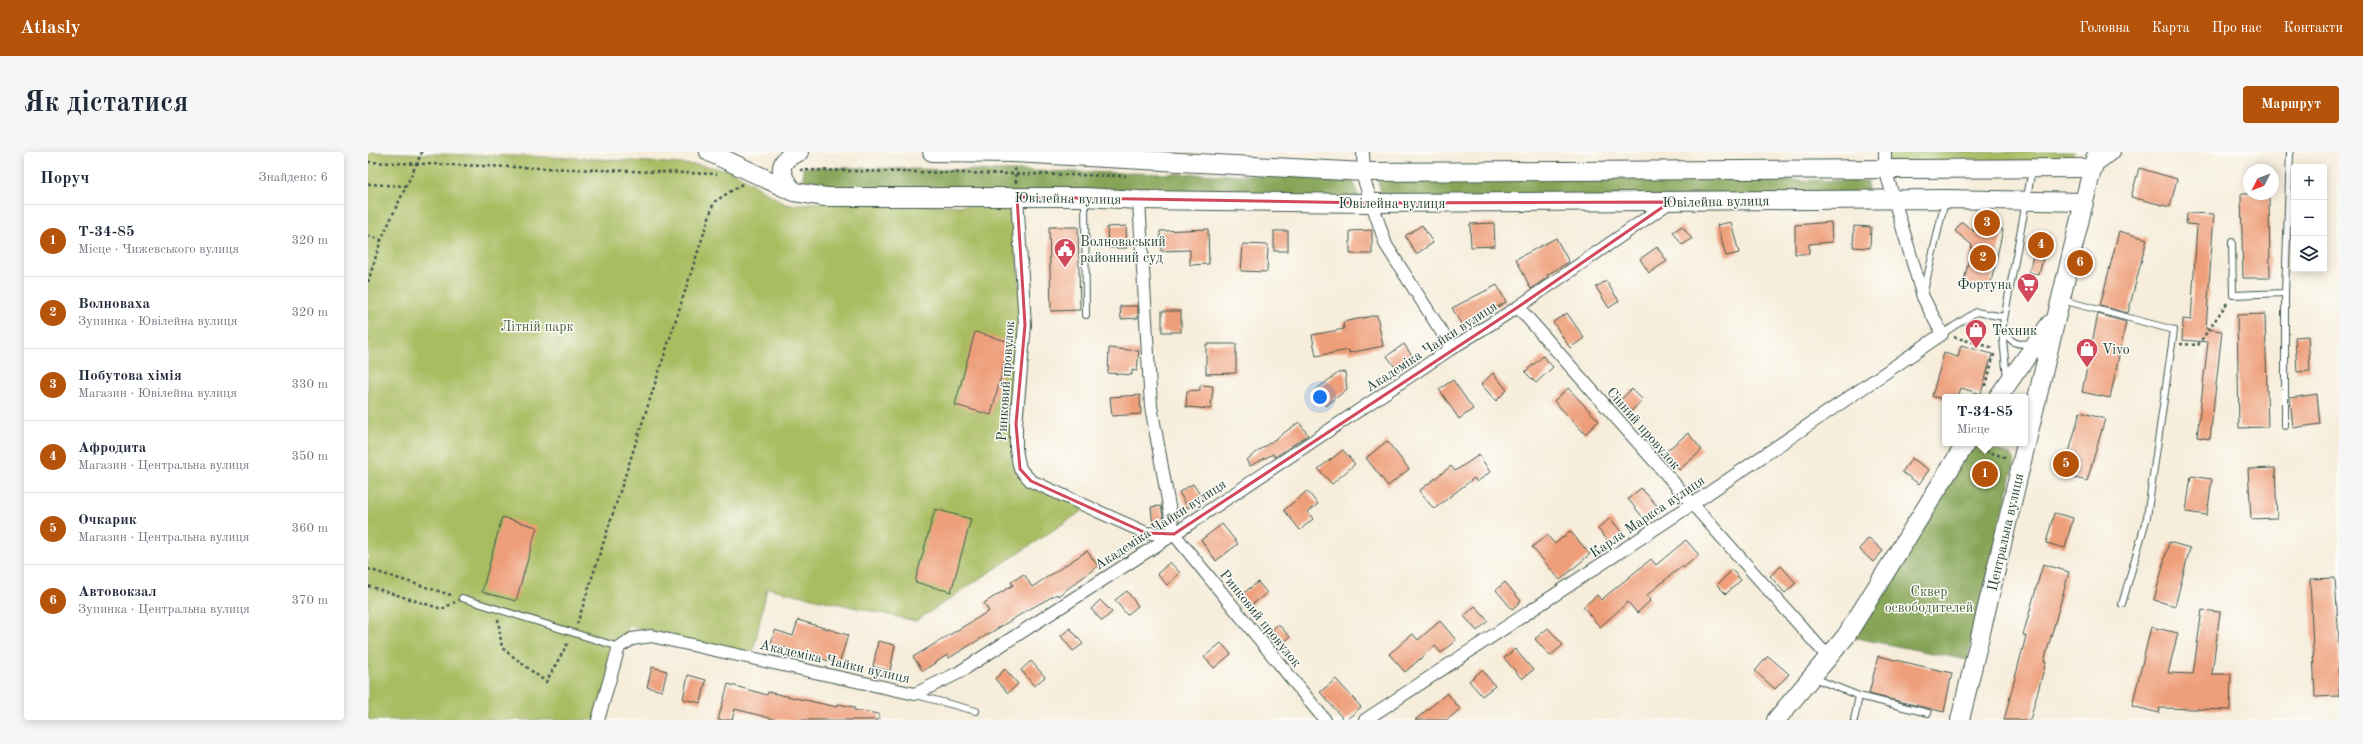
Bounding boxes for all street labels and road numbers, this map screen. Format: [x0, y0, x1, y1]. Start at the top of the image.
street label: Ювілейна вулиця [1014, 191, 1122, 207]
street label: Ювілейна вулиця [1662, 194, 1770, 210]
street label: Ювілейна вулиця [1339, 197, 1445, 211]
street label: Академіка Чайки вулиця [1363, 299, 1500, 395]
street label: Ринковий провулок [995, 320, 1017, 442]
street label: Сінний провулок [1604, 385, 1683, 472]
street label: Центральна вулиця [1986, 472, 2026, 592]
street label: Карла Маркса вулиця [1588, 473, 1707, 560]
street label: Академіка Чайки вулиця [1092, 477, 1229, 573]
street label: Ринковий провулок [1217, 567, 1304, 670]
street label: Академіка Чайки вулиця [758, 638, 911, 686]

